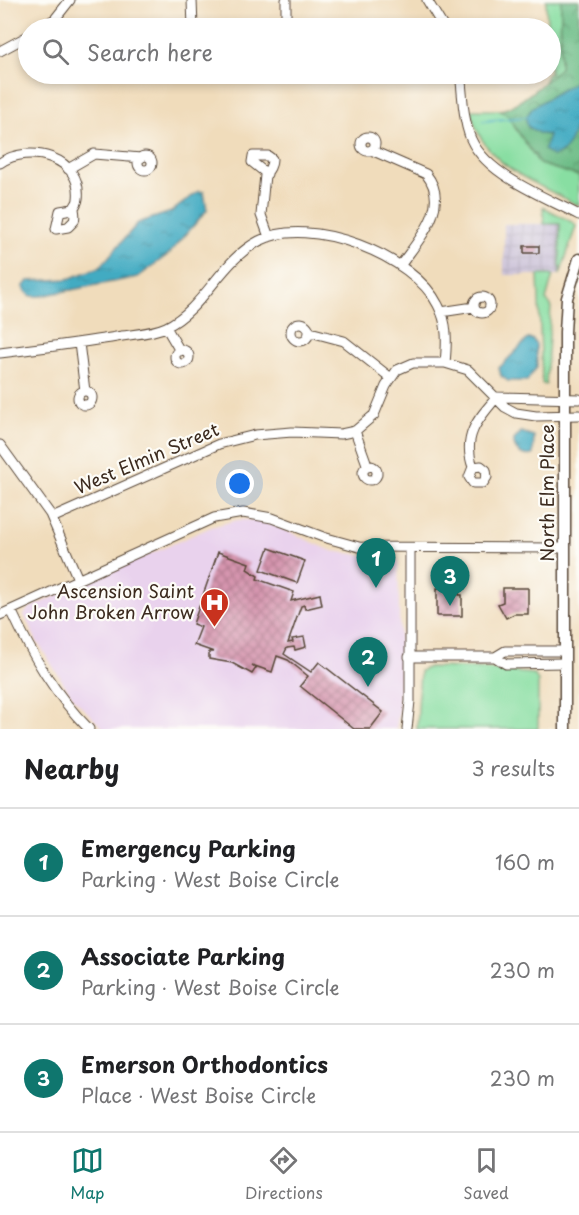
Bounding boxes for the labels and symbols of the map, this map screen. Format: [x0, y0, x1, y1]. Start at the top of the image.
street label: West Elmin Street [70, 415, 223, 500]
street label: North Elm Place [533, 424, 560, 562]
your location [225, 469, 254, 498]
pin: 1 [356, 538, 395, 588]
pin: 3 [430, 556, 470, 606]
place label: Ascension Saint John Broken Arrow [27, 577, 194, 625]
hospital icon: Ascension Saint John Broken Arrow [199, 586, 231, 628]
pin: 2 [348, 638, 388, 687]

